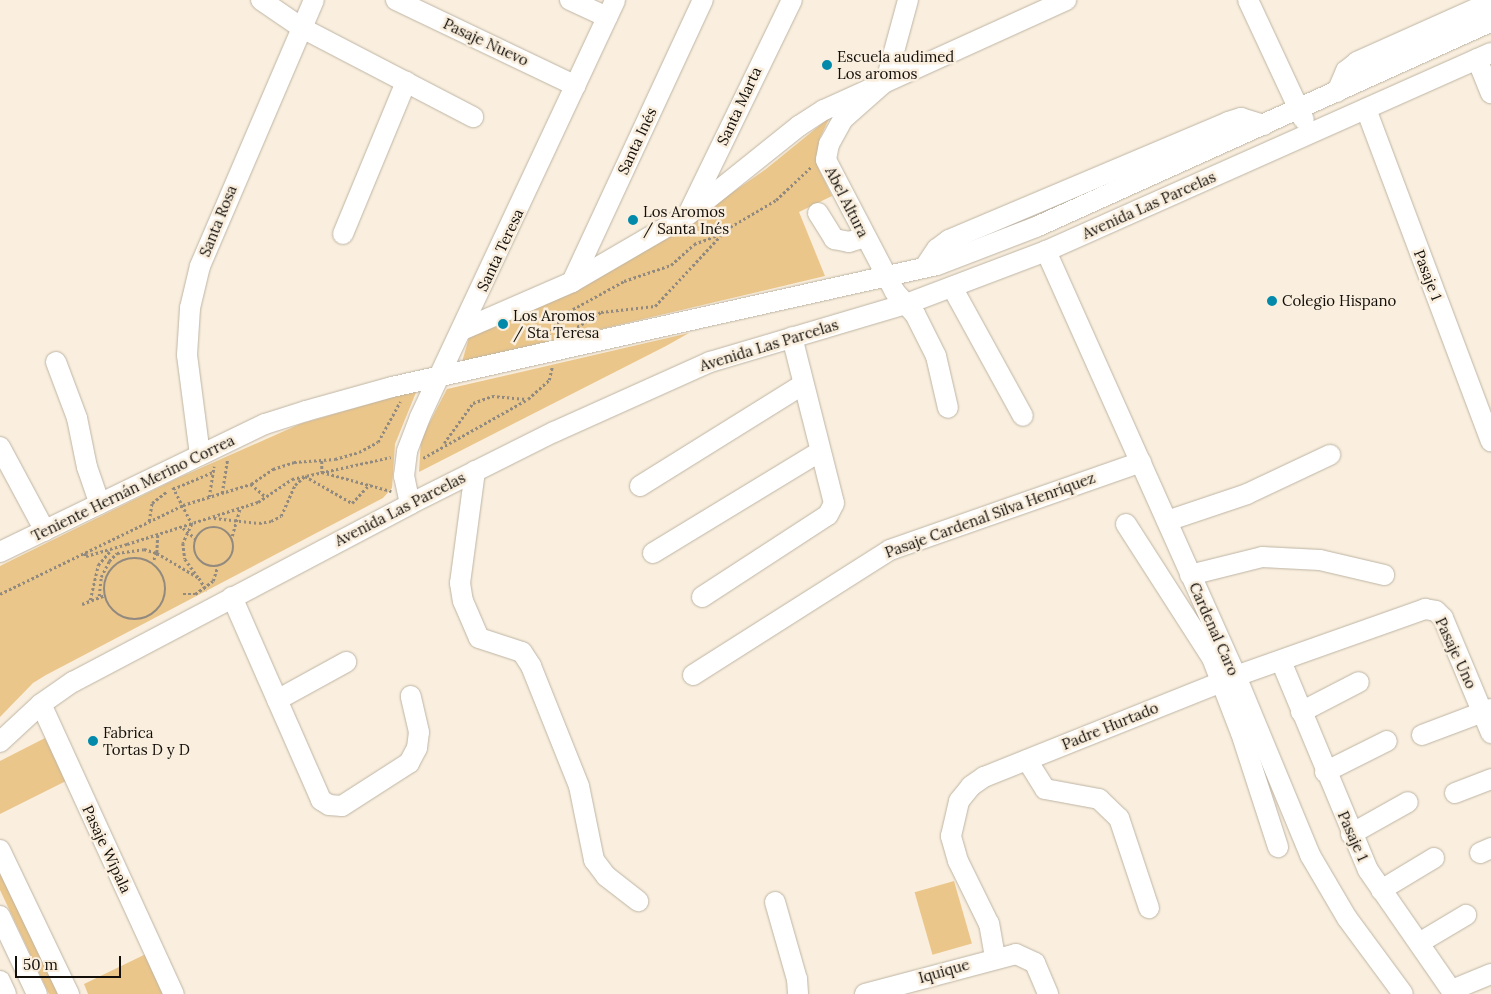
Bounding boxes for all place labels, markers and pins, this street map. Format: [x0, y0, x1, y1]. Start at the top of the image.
place label: Escuela audimed Los aromos [837, 47, 954, 82]
marker: Escuela audimed Los aromos [821, 59, 833, 71]
place label: Los Aromos / Santa Inés [643, 202, 729, 237]
marker: Los Aromos / Santa Inés [627, 214, 639, 226]
place label: Colegio Hispano [1282, 292, 1396, 310]
marker: Colegio Hispano [1266, 295, 1278, 307]
place label: Los Aromos / Sta Teresa [513, 306, 599, 341]
marker: Los Aromos / Sta Teresa [497, 318, 509, 330]
place label: Fabrica Tortas D y D [103, 723, 190, 758]
marker: Fabrica Tortas D y D [87, 735, 99, 747]

